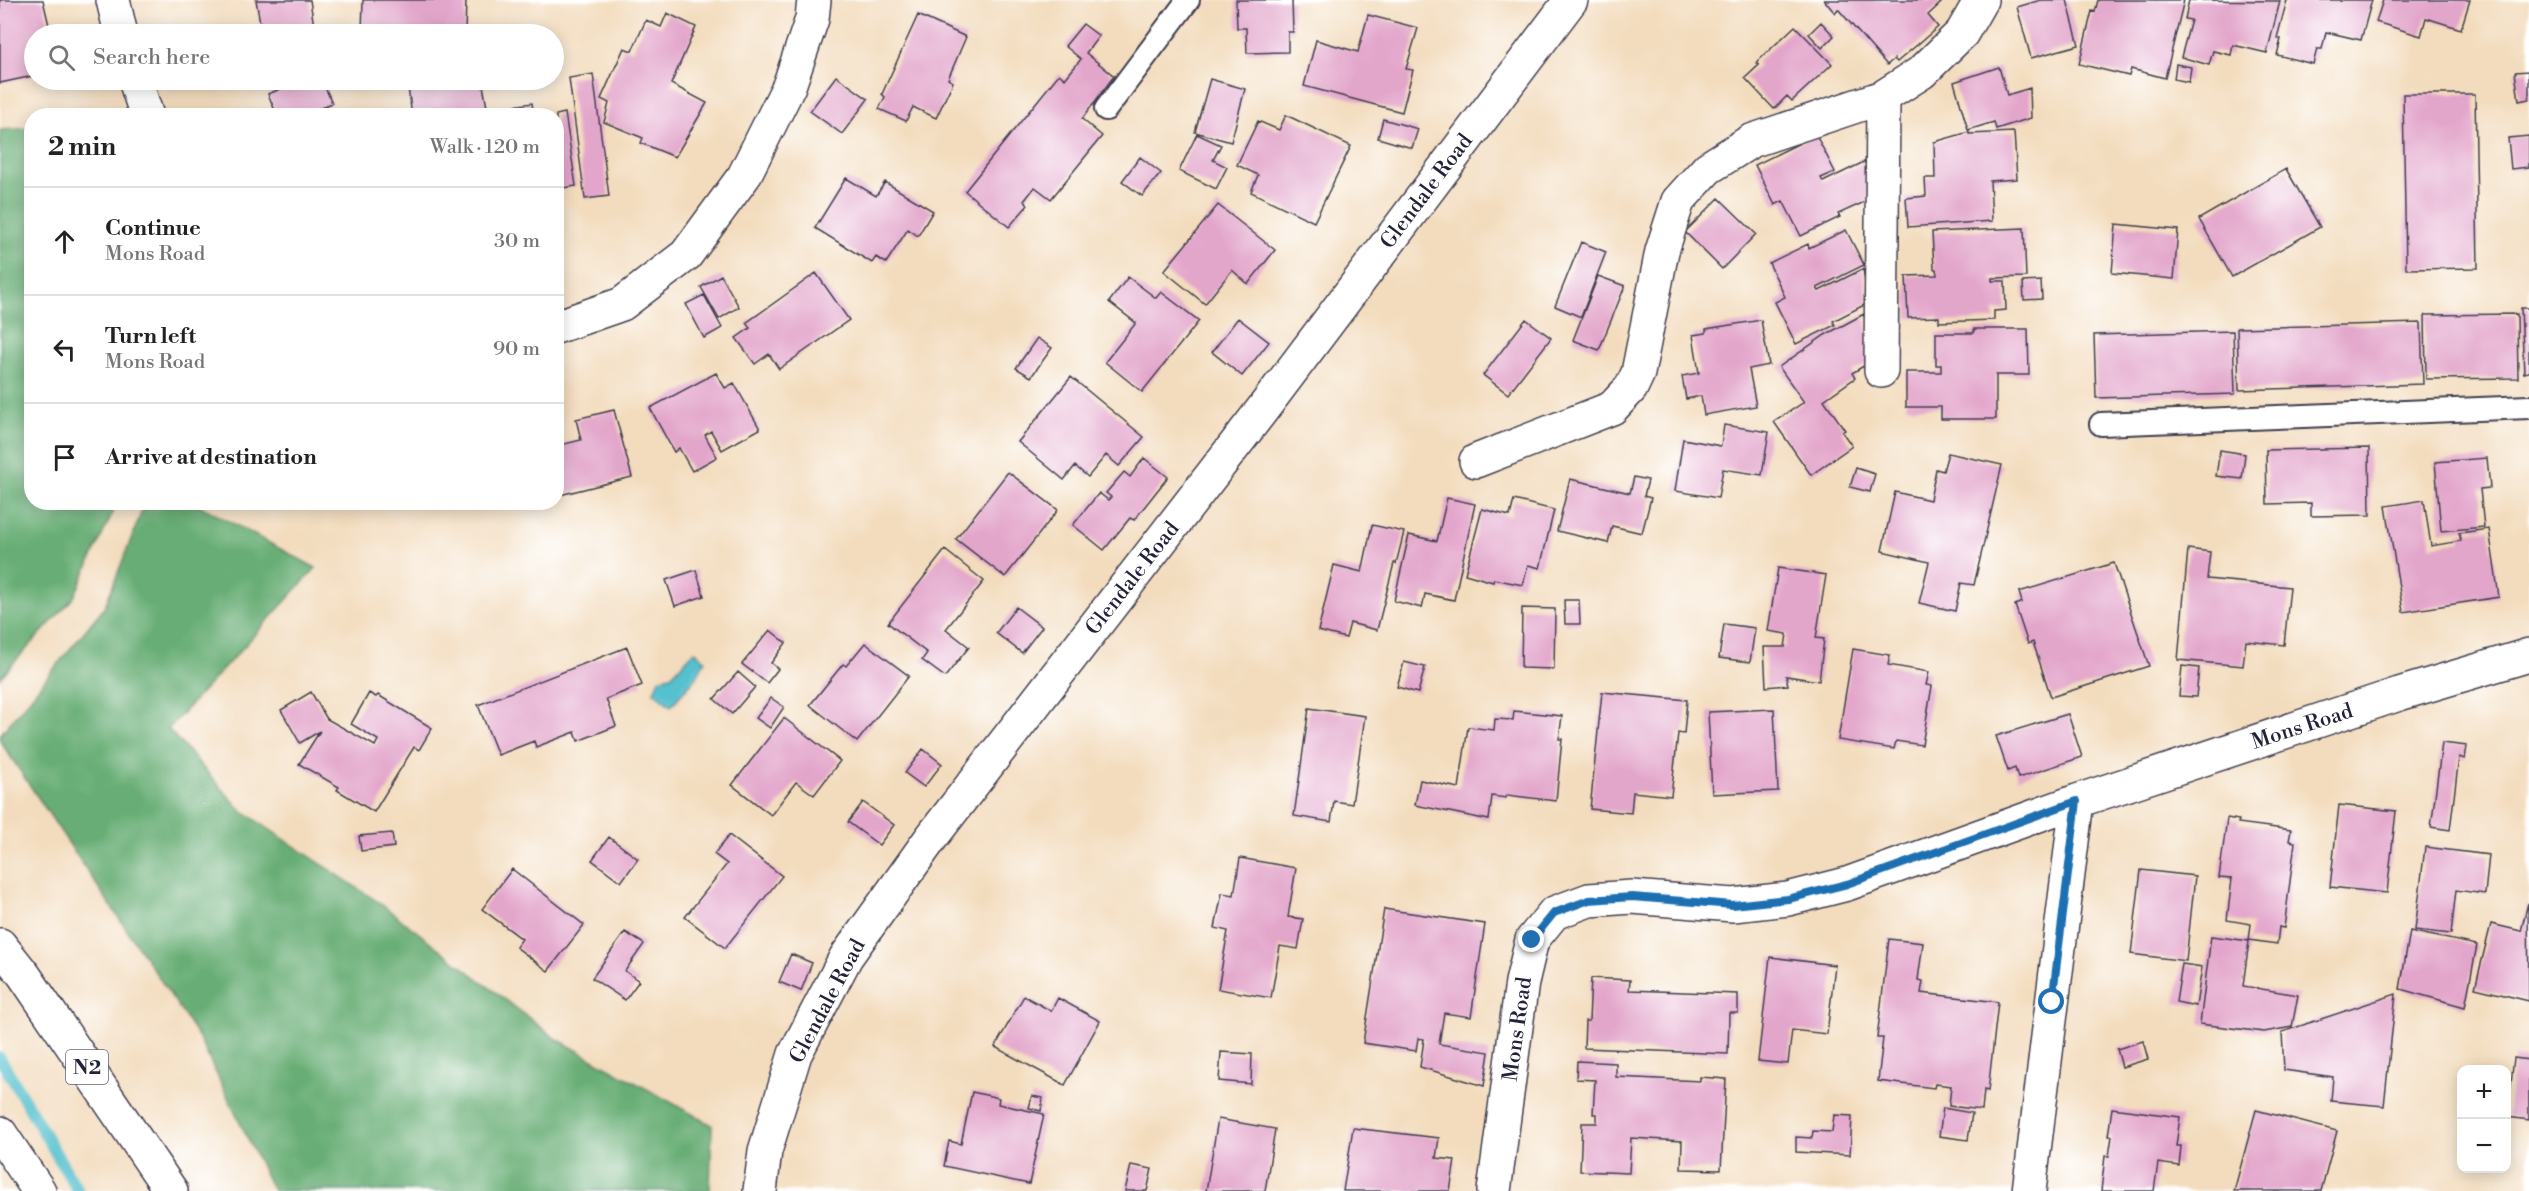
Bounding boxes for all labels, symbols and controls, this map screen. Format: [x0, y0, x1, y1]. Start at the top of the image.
search box [24, 24, 564, 90]
icon: search [45, 41, 78, 74]
text: Search here [93, 44, 210, 71]
street label: Glendale Road [1375, 129, 1479, 254]
text: 2 min [48, 131, 116, 163]
text: Walk · 120 m [430, 135, 540, 160]
text: Continue [105, 215, 201, 242]
icon: ahead [48, 225, 81, 258]
text: 30 m [494, 229, 540, 254]
text: Mons Road [105, 242, 205, 267]
text: Turn left [105, 323, 196, 350]
icon: left [48, 333, 81, 366]
text: 90 m [493, 337, 540, 362]
text: Mons Road [105, 350, 205, 375]
icon: arrive [48, 441, 81, 474]
text: Arrive at destination [105, 444, 317, 471]
street label: Glendale Road [1080, 516, 1185, 641]
street label: Mons Road [2248, 698, 2356, 756]
route end [1518, 926, 1544, 952]
street label: Glendale Road [784, 935, 872, 1068]
street label: Mons Road [1498, 975, 1538, 1083]
route start [2038, 988, 2064, 1014]
road number: N2 [66, 1050, 108, 1084]
map controls [2457, 1065, 2511, 1173]
button: + [2457, 1065, 2511, 1119]
button: − [2457, 1119, 2511, 1173]

